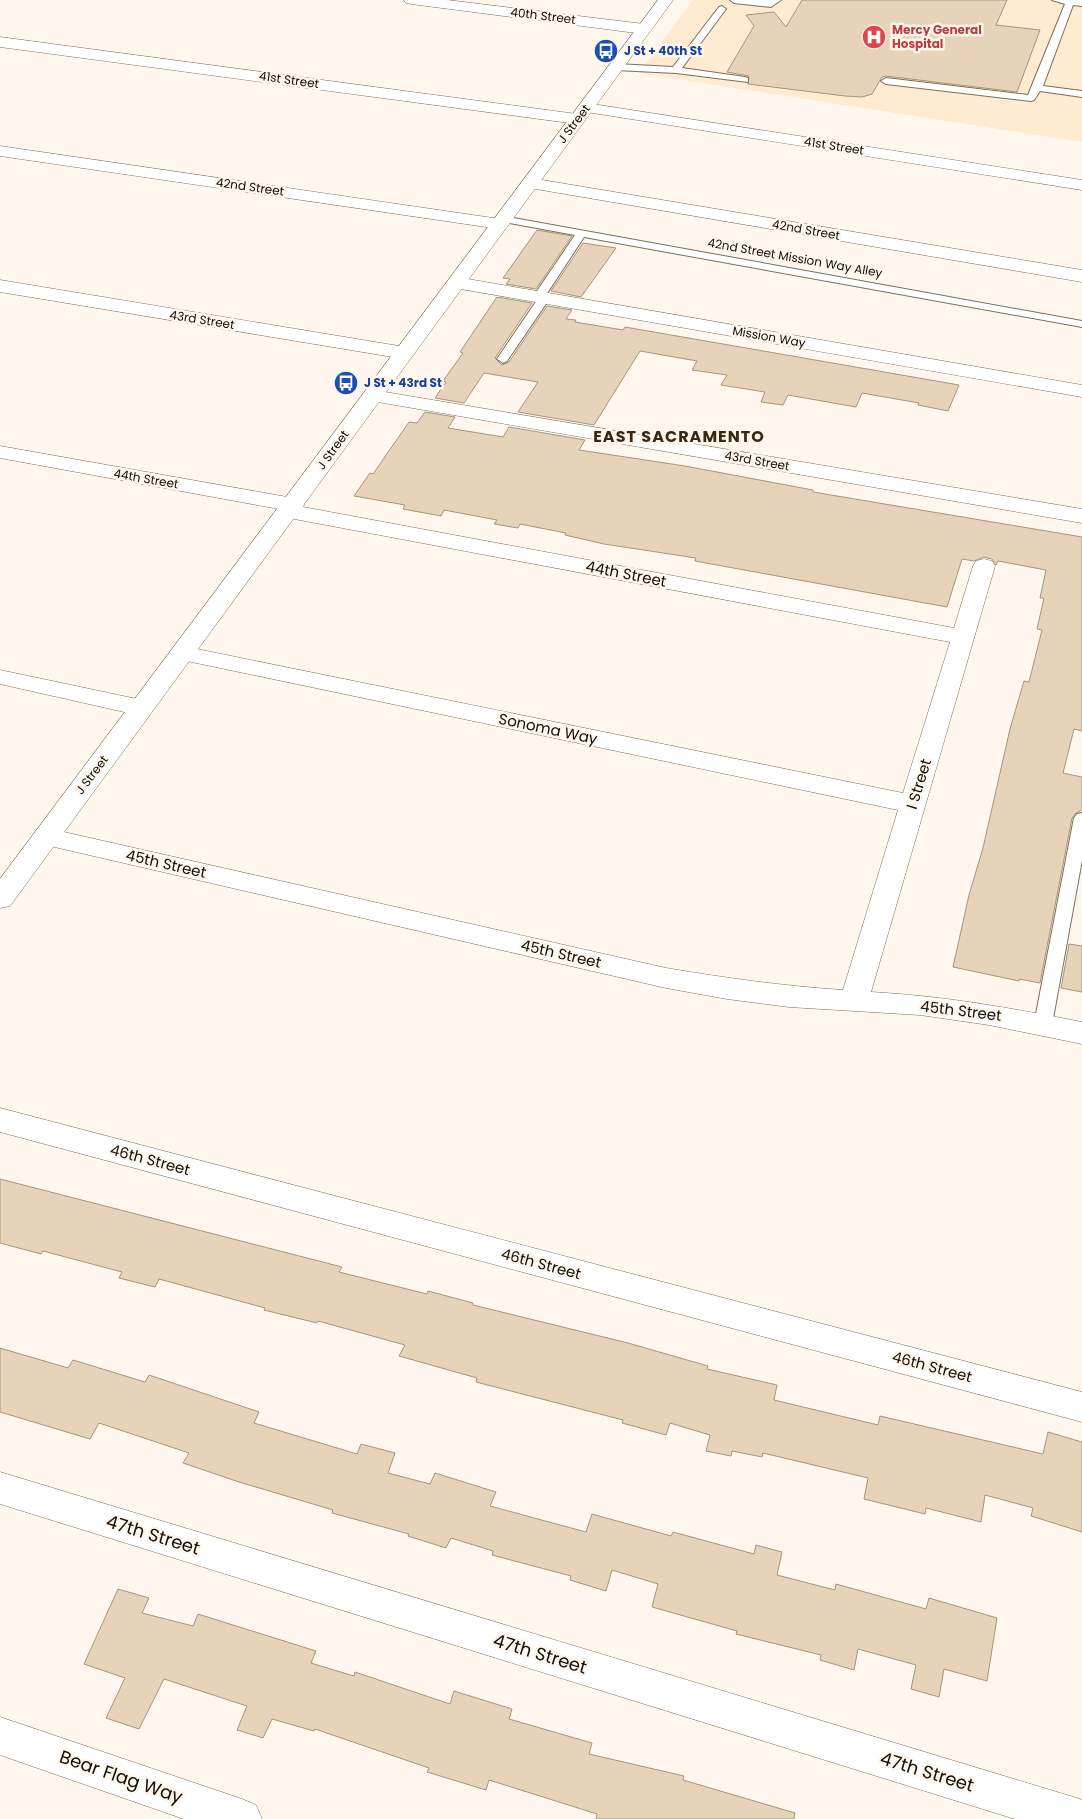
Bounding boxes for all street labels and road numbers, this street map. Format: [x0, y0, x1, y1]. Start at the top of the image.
street label: 40th Street [510, 3, 577, 28]
street label: 41st Street [258, 67, 320, 92]
street label: J Street [553, 101, 594, 147]
street label: 41st Street [803, 132, 865, 159]
street label: 42nd Street [215, 173, 285, 200]
street label: 42nd Street [771, 215, 841, 244]
street label: 42nd Street Mission Way Alley [706, 234, 884, 281]
street label: 43rd Street [168, 306, 236, 333]
street label: Mission Way [731, 322, 807, 351]
street label: J Street [313, 427, 353, 473]
street label: 43rd Street [723, 446, 791, 475]
street label: 44th Street [112, 464, 180, 493]
street label: 44th Street [584, 555, 668, 592]
street label: Sonoma Way [497, 708, 600, 749]
street label: J Street [71, 752, 112, 798]
street label: I Street [901, 756, 936, 812]
street label: 45th Street [124, 844, 208, 883]
street label: 45th Street [519, 934, 603, 973]
street label: 45th Street [919, 995, 1003, 1026]
street label: 46th Street [108, 1139, 192, 1180]
street label: 46th Street [499, 1243, 583, 1284]
street label: 46th Street [890, 1346, 974, 1387]
street label: 47th Street [103, 1508, 203, 1561]
street label: 47th Street [490, 1627, 590, 1680]
street label: Bear Flag Way [56, 1744, 186, 1809]
street label: 47th Street [877, 1745, 977, 1798]

